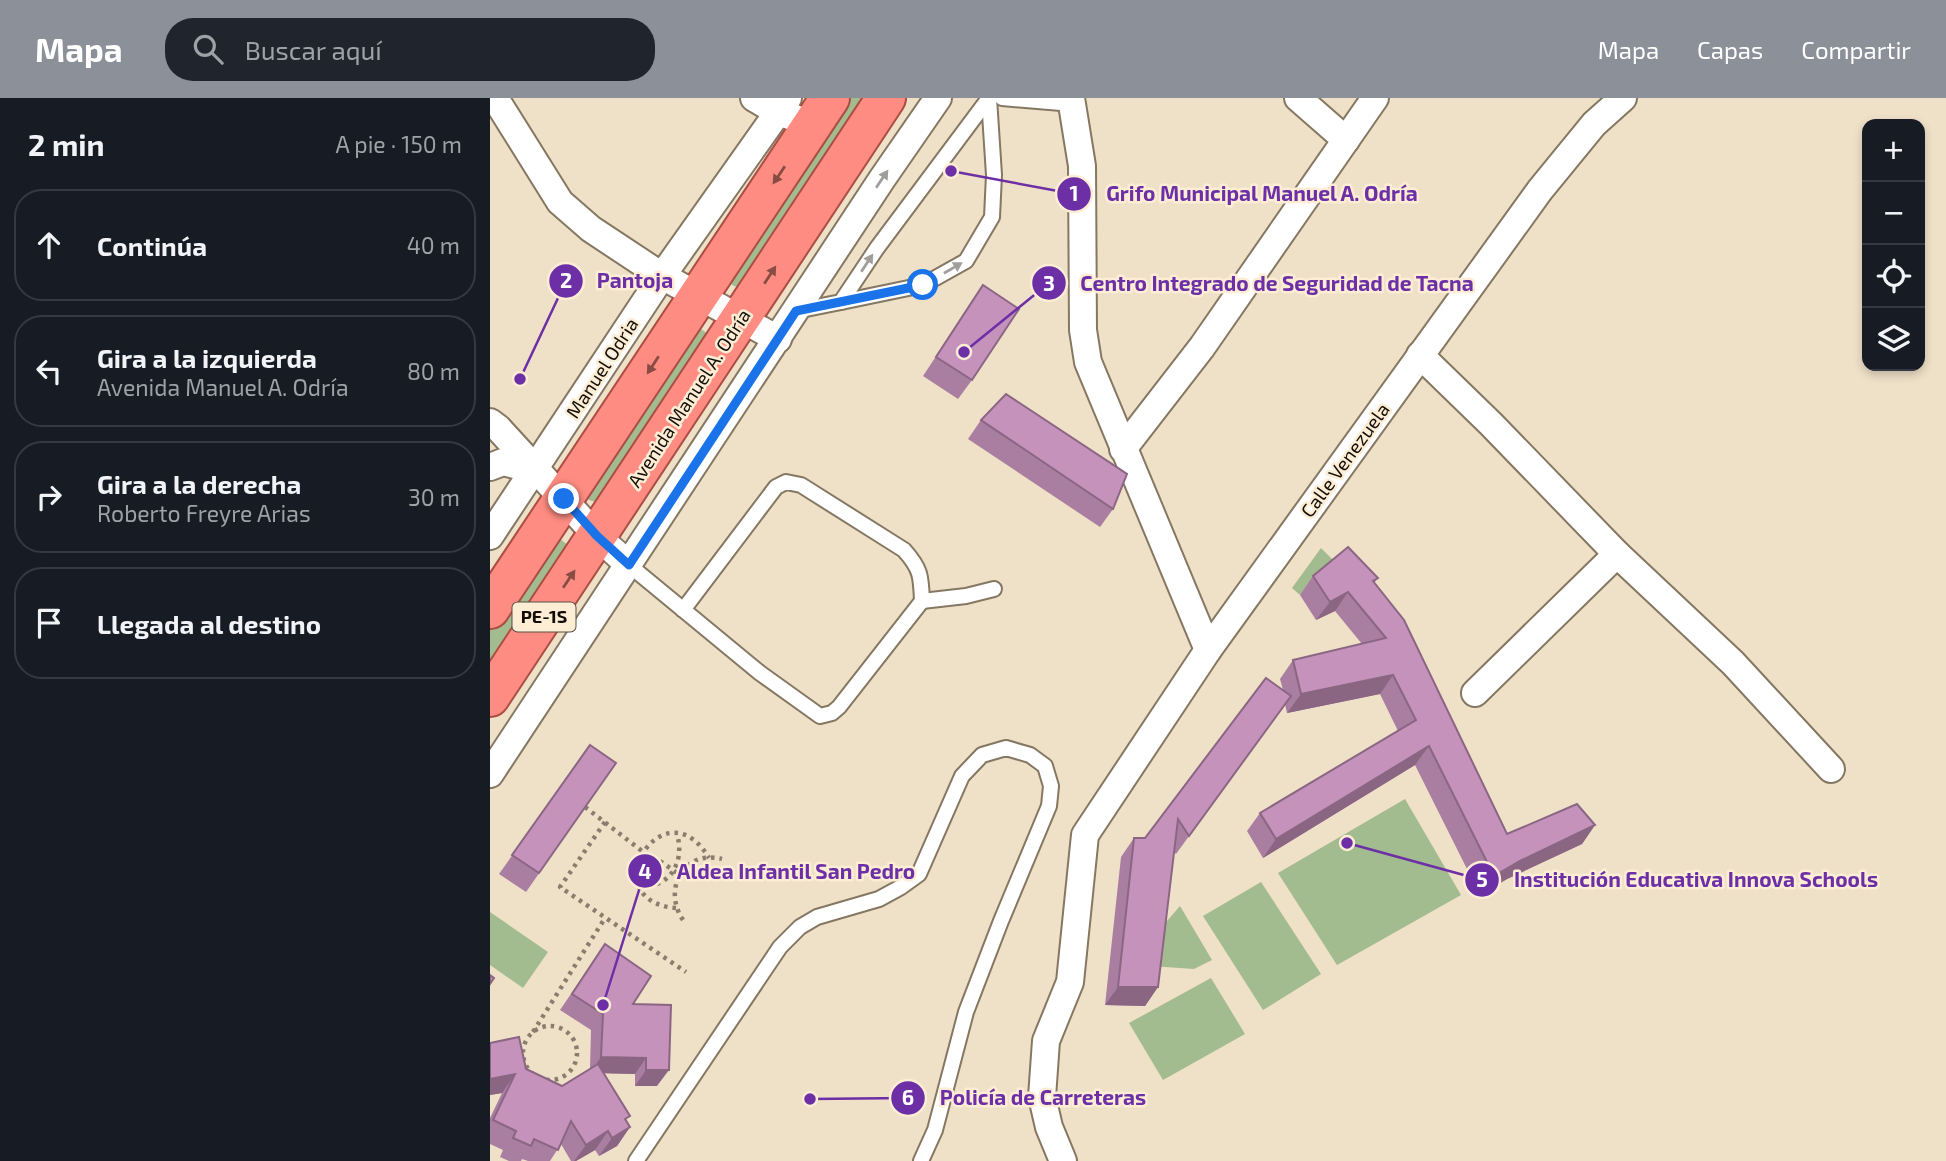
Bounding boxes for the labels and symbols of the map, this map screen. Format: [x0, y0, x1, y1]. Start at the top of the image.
one-way arrow [772, 165, 785, 185]
one-way arrow [876, 170, 889, 189]
callout: Grifo Municipal Manuel A. Odría [1056, 173, 1432, 215]
text: 1 [1069, 180, 1079, 205]
text: Grifo Municipal Manuel A. Odría [1106, 180, 1418, 205]
one-way arrow [860, 254, 873, 273]
callout: Pantoja [548, 260, 688, 302]
one-way arrow [943, 262, 962, 275]
callout: Centro Integrado de Seguridad de Tacna [1031, 262, 1488, 304]
one-way arrow [763, 266, 777, 284]
text: 2 [560, 267, 572, 292]
text: Pantoja [597, 267, 673, 292]
route start [907, 269, 938, 300]
text: 3 [1043, 270, 1055, 295]
text: Centro Integrado de Seguridad de Tacna [1080, 270, 1474, 295]
street label: Avenida Manuel A. Odría [622, 304, 755, 491]
street label: Manuel Odria [561, 313, 643, 422]
one-way arrow [646, 355, 659, 374]
street label: Calle Venezuela [1295, 398, 1394, 521]
route end [548, 483, 579, 514]
one-way arrow [562, 570, 576, 588]
road number: PE-1S [512, 602, 576, 632]
callout: Aldea Infantil San Pedro [627, 850, 929, 892]
text: 4 [638, 858, 652, 883]
text: Aldea Infantil San Pedro [677, 858, 915, 883]
callout: Institución Educativa Innova Schools [1465, 859, 1892, 901]
text: 5 [1476, 866, 1488, 891]
text: Institución Educativa Innova Schools [1514, 866, 1878, 891]
callout: Policía de Carreteras [891, 1077, 1160, 1119]
text: 6 [902, 1084, 914, 1109]
text: Policía de Carreteras [940, 1084, 1146, 1109]

